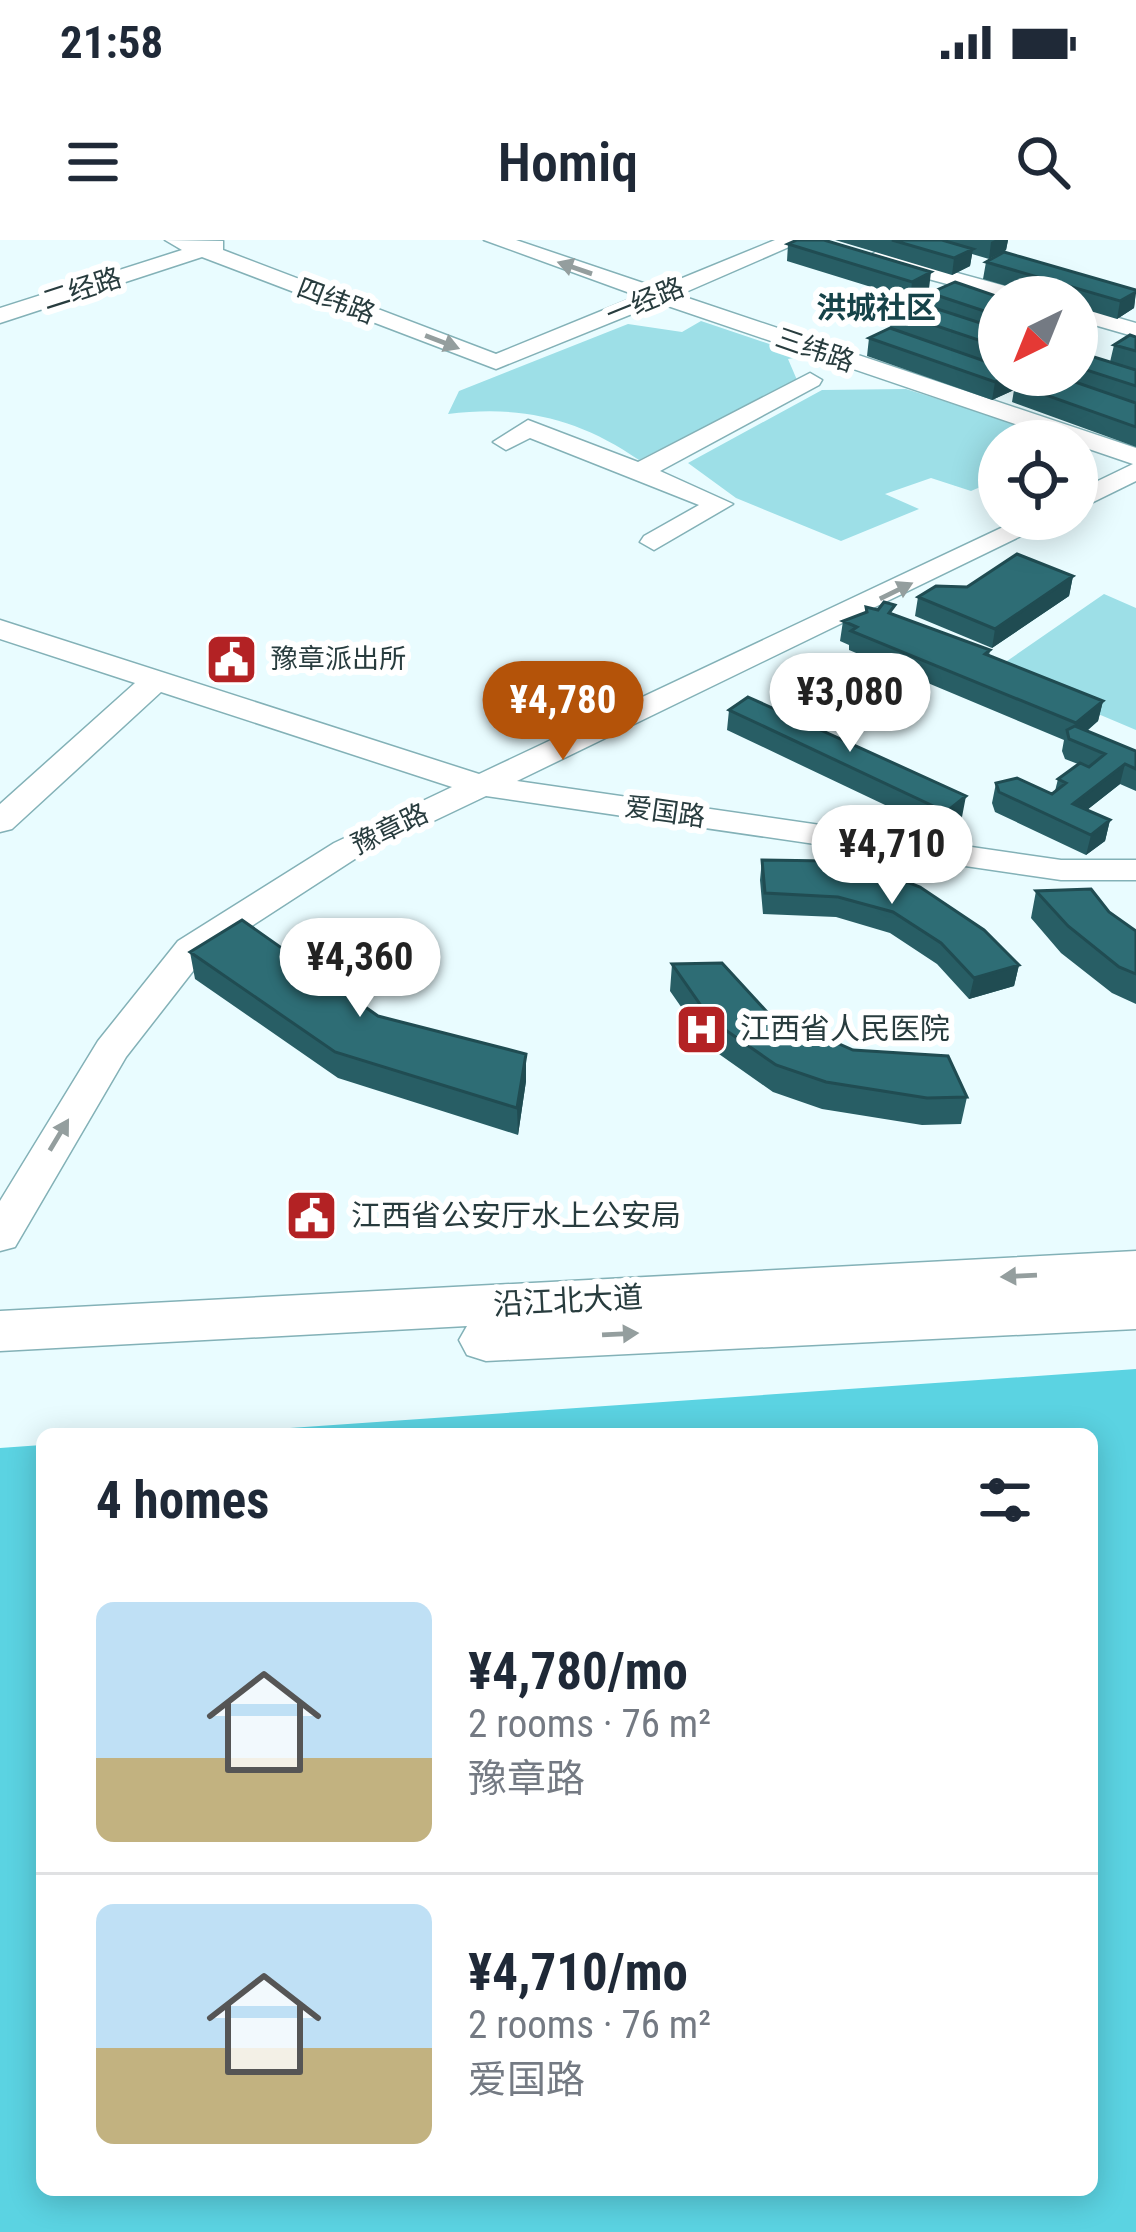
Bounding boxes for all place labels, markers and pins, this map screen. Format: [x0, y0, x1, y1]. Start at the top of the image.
public building icon: 豫章派出所 [204, 631, 260, 687]
place label: 豫章派出所 [271, 643, 406, 675]
pin: ¥3,080 [752, 653, 948, 755]
pin: ¥4,780 [465, 661, 661, 763]
pin: ¥4,710 [794, 805, 990, 907]
pin: ¥4,360 [262, 918, 458, 1020]
hospital icon: 江西省人民医院 [673, 1001, 729, 1057]
place label: 江西省人民医院 [740, 1011, 950, 1046]
public building icon: 江西省公安厅水上公安局 [284, 1188, 340, 1244]
place label: 江西省公安厅水上公安局 [351, 1198, 681, 1233]

